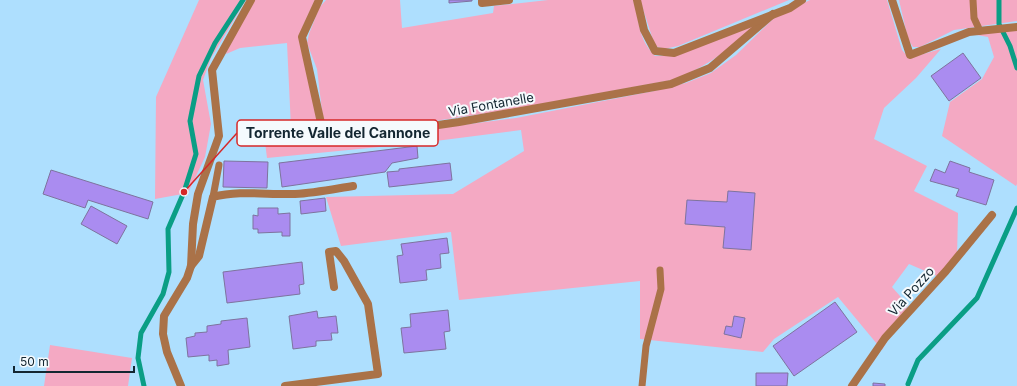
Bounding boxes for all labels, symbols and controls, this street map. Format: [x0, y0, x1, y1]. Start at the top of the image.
street label: Via Fontanelle [447, 89, 535, 119]
callout: Torrente Valle del Cannone [237, 120, 438, 146]
text: Torrente Valle del Cannone [246, 124, 430, 141]
street label: Via Pozzo [885, 263, 937, 319]
scale bar [14, 348, 134, 374]
text: 50 m [20, 354, 49, 369]

